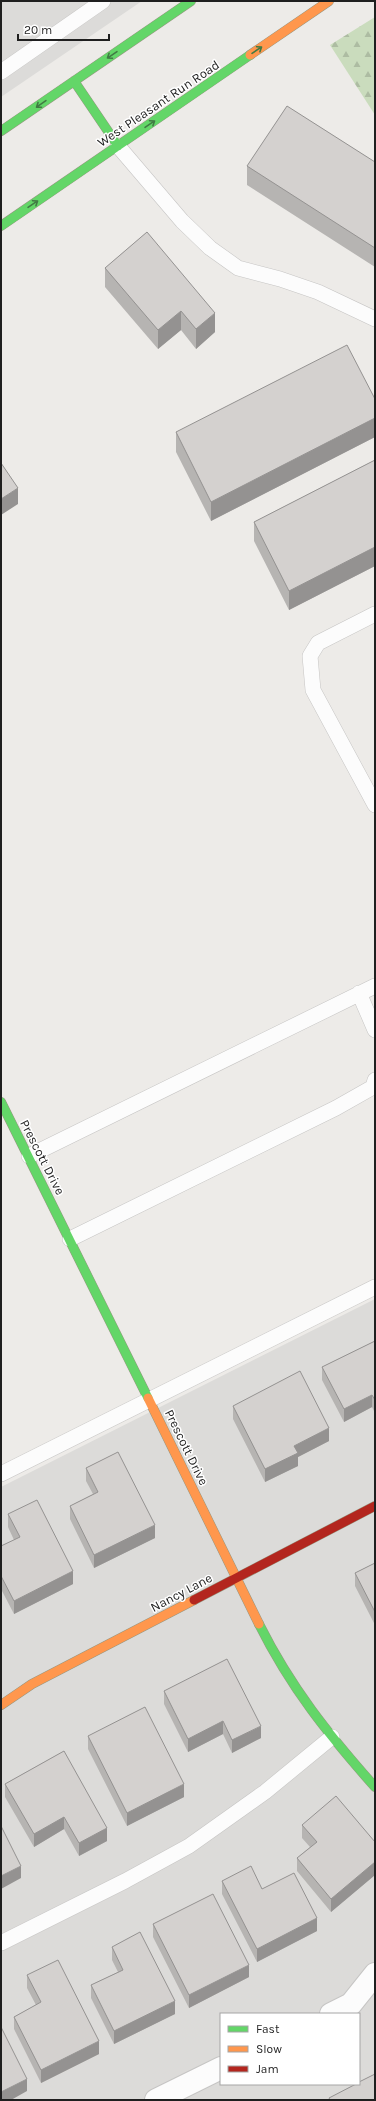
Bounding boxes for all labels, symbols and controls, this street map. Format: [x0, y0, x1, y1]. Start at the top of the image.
scale bar [18, 16, 109, 42]
text: 20 m [24, 23, 52, 37]
one-way arrow [251, 46, 262, 54]
one-way arrow [107, 51, 118, 59]
street label: West Pleasant Run Road [94, 57, 222, 150]
one-way arrow [36, 99, 47, 108]
one-way arrow [144, 120, 155, 128]
one-way arrow [27, 200, 38, 208]
street label: Prescott Drive [17, 1117, 68, 1198]
street label: Prescott Drive [162, 1407, 212, 1488]
street label: Nancy Lane [148, 1570, 215, 1615]
legend [220, 2013, 360, 2085]
text: Fast [256, 2022, 280, 2036]
text: Slow [256, 2042, 282, 2056]
text: Jam [256, 2062, 279, 2076]

